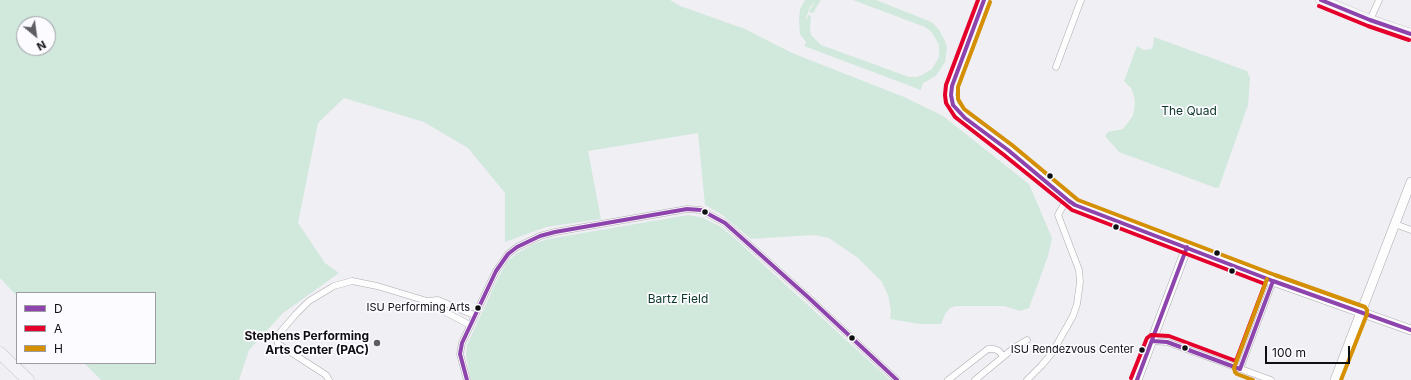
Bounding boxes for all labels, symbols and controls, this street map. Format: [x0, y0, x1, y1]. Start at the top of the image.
north arrow [16, 16, 56, 56]
text: N [34, 37, 48, 54]
park label: The Quad [1161, 104, 1217, 118]
unlabelled marker [1045, 171, 1055, 181]
unlabelled marker [700, 207, 710, 217]
unlabelled marker [1111, 222, 1121, 232]
unlabelled marker [1212, 248, 1222, 258]
unlabelled marker [1227, 266, 1237, 276]
legend [16, 292, 156, 364]
park label: Bartz Field [648, 292, 708, 306]
text: D [54, 301, 63, 316]
place label: ISU Performing Arts [367, 301, 470, 315]
marker: ISU Performing Arts [473, 303, 483, 313]
text: A [54, 321, 62, 336]
place label: Stephens Performing Arts Center (PAC) [244, 329, 369, 357]
unlabelled marker [847, 333, 857, 343]
marker: Stephens Performing Arts Center (PAC) [372, 338, 382, 348]
scale bar [1267, 338, 1352, 364]
text: H [54, 341, 63, 356]
place label: ISU Rendezvous Center [1011, 343, 1134, 357]
unlabelled marker [1180, 343, 1190, 353]
marker: ISU Rendezvous Center [1137, 345, 1147, 355]
text: 100 m [1272, 345, 1306, 360]

